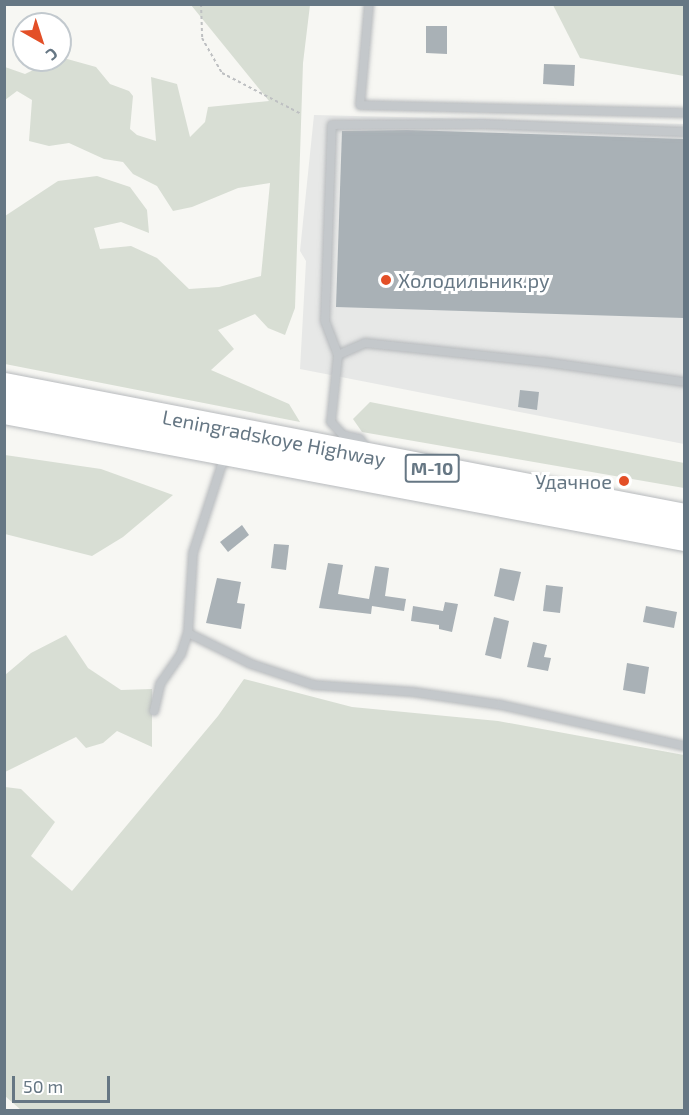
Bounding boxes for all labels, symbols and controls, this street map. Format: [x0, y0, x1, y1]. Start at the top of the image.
north arrow [12, 12, 72, 72]
text: С [43, 44, 62, 65]
place label: Холодильник.ру [398, 268, 550, 292]
marker: Холодильник.ру [379, 273, 393, 287]
street label: Leningradskoye Highway [160, 405, 388, 471]
road number: М-10 [404, 453, 460, 483]
place label: Удачное [535, 469, 612, 493]
marker: Удачное [617, 474, 631, 488]
scale bar [15, 1064, 112, 1102]
text: 50 m [23, 1075, 63, 1097]

